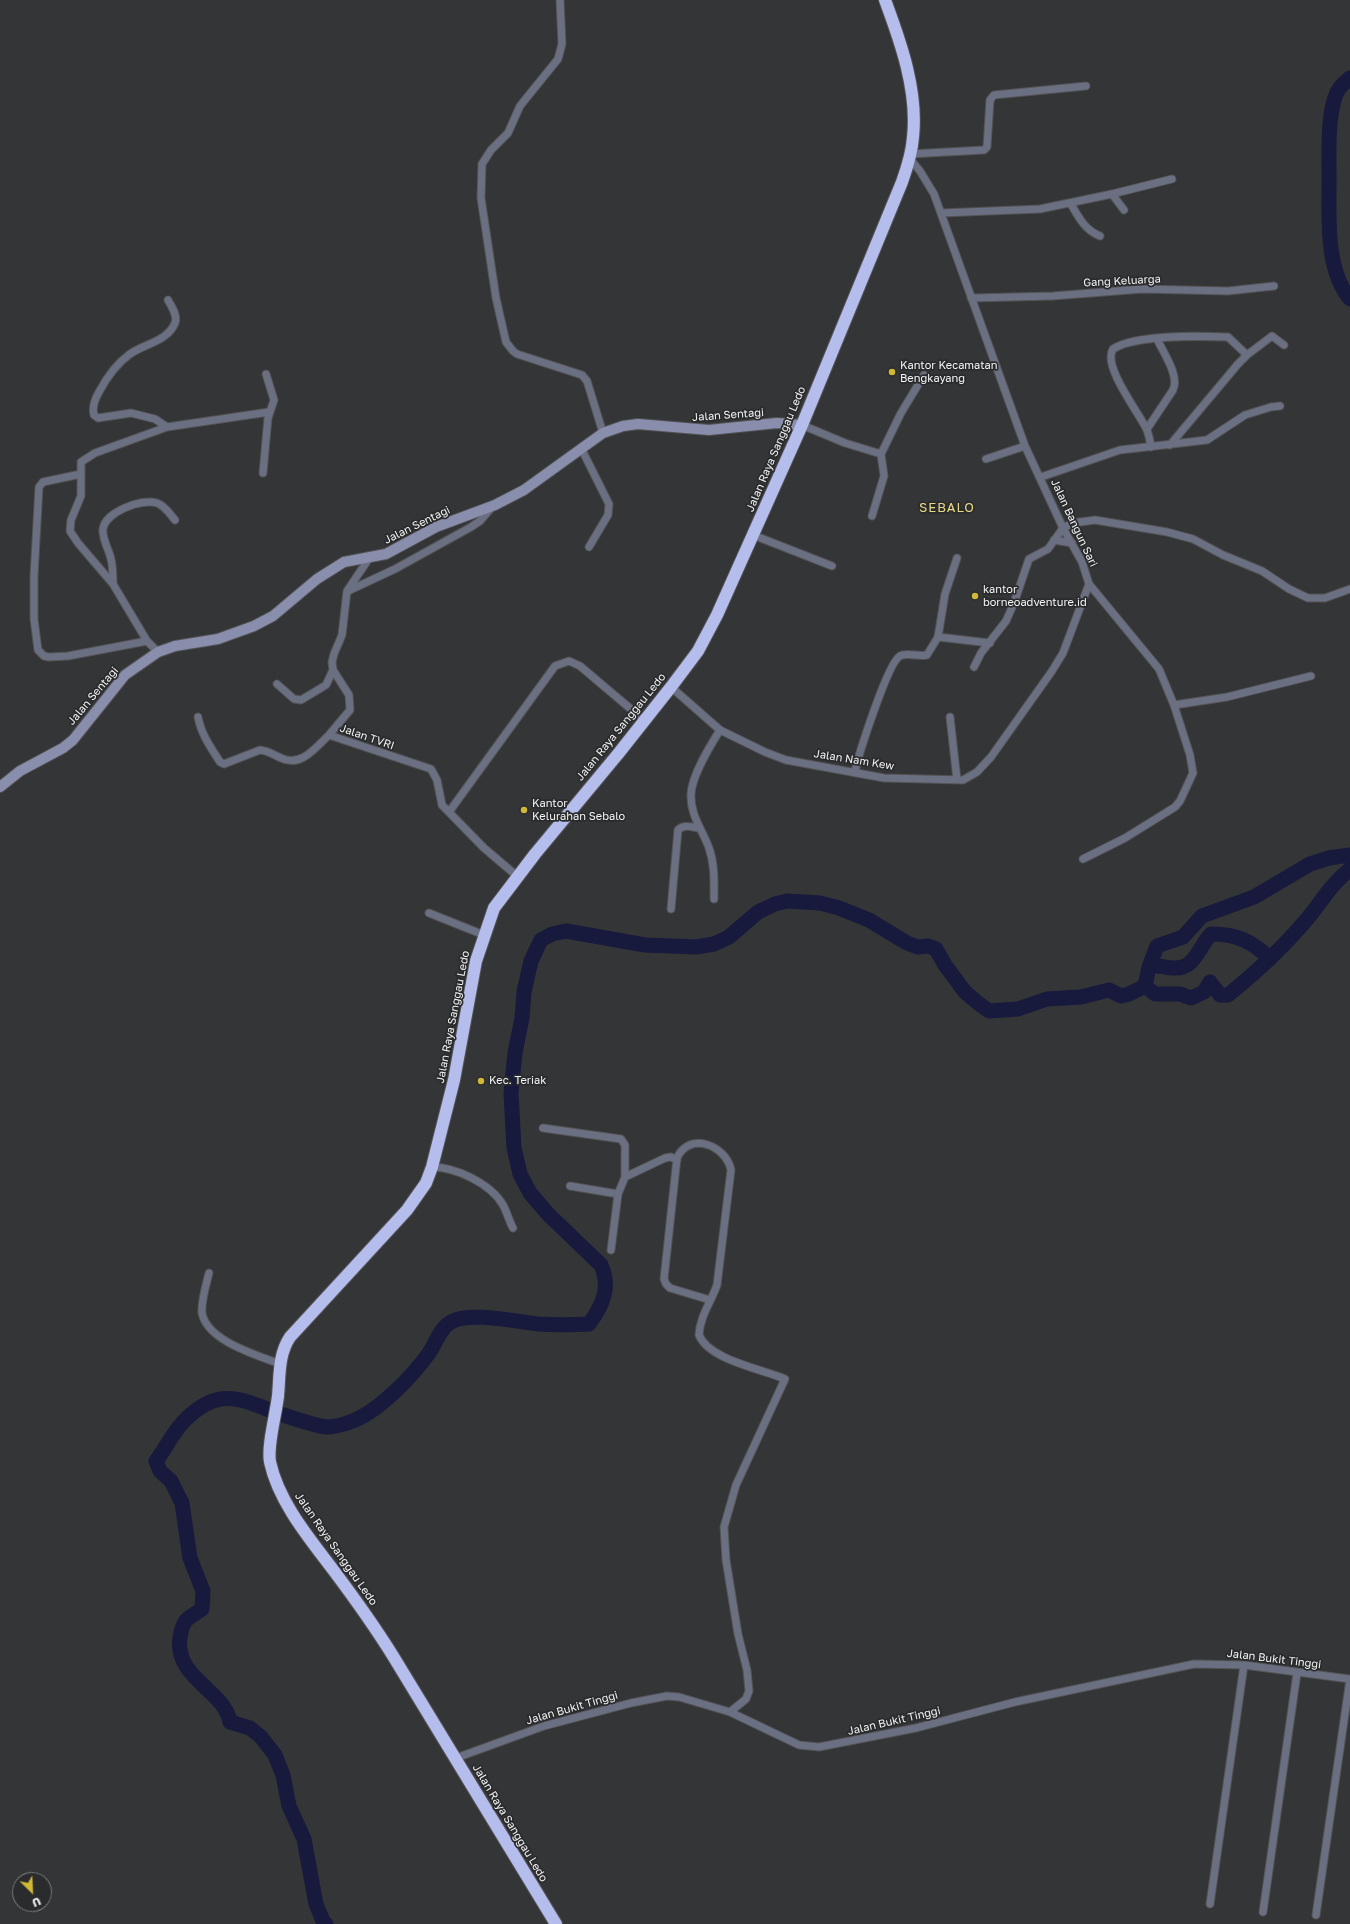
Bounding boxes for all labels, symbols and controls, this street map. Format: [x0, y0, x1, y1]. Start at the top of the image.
street label: Gang Keluarga [1083, 272, 1161, 290]
place label: Kantor Kecamatan Bengkayang [900, 359, 998, 385]
marker: Kantor Kecamatan Bengkayang [887, 367, 897, 377]
street label: Jalan Raya Sanggau Ledo [744, 384, 808, 514]
street label: Jalan Sentagi [692, 406, 764, 424]
street label: Jalan Bangun Sari [1048, 477, 1100, 569]
district label: SEBALO [919, 500, 975, 516]
street label: Jalan Sentagi [382, 503, 452, 547]
place label: kantor borneoadventure.id [983, 583, 1087, 609]
marker: kantor borneoadventure.id [970, 591, 980, 601]
street label: Jalan Sentagi [65, 664, 121, 728]
street label: Jalan Raya Sanggau Ledo [573, 670, 669, 784]
street label: Jalan TVRI [338, 721, 396, 753]
street label: Jalan Nam Kew [813, 747, 895, 773]
place label: Kantor Kelurahan Sebalo [532, 797, 625, 823]
marker: Kantor Kelurahan Sebalo [519, 805, 529, 815]
street label: Jalan Raya Sanggau Ledo [434, 950, 472, 1084]
place label: Kec. Teriak [489, 1074, 546, 1088]
marker: Kec. Teriak [476, 1076, 486, 1086]
street label: Jalan Raya Sanggau Ledo [292, 1490, 380, 1608]
street label: Jalan Bukit Tinggi [1226, 1647, 1322, 1671]
street label: Jalan Bukit Tinggi [525, 1689, 619, 1727]
street label: Jalan Bukit Tinggi [846, 1704, 942, 1738]
street label: Jalan Raya Sanggau Ledo [470, 1762, 550, 1884]
north arrow [12, 1872, 52, 1912]
text: U [30, 1895, 43, 1910]

